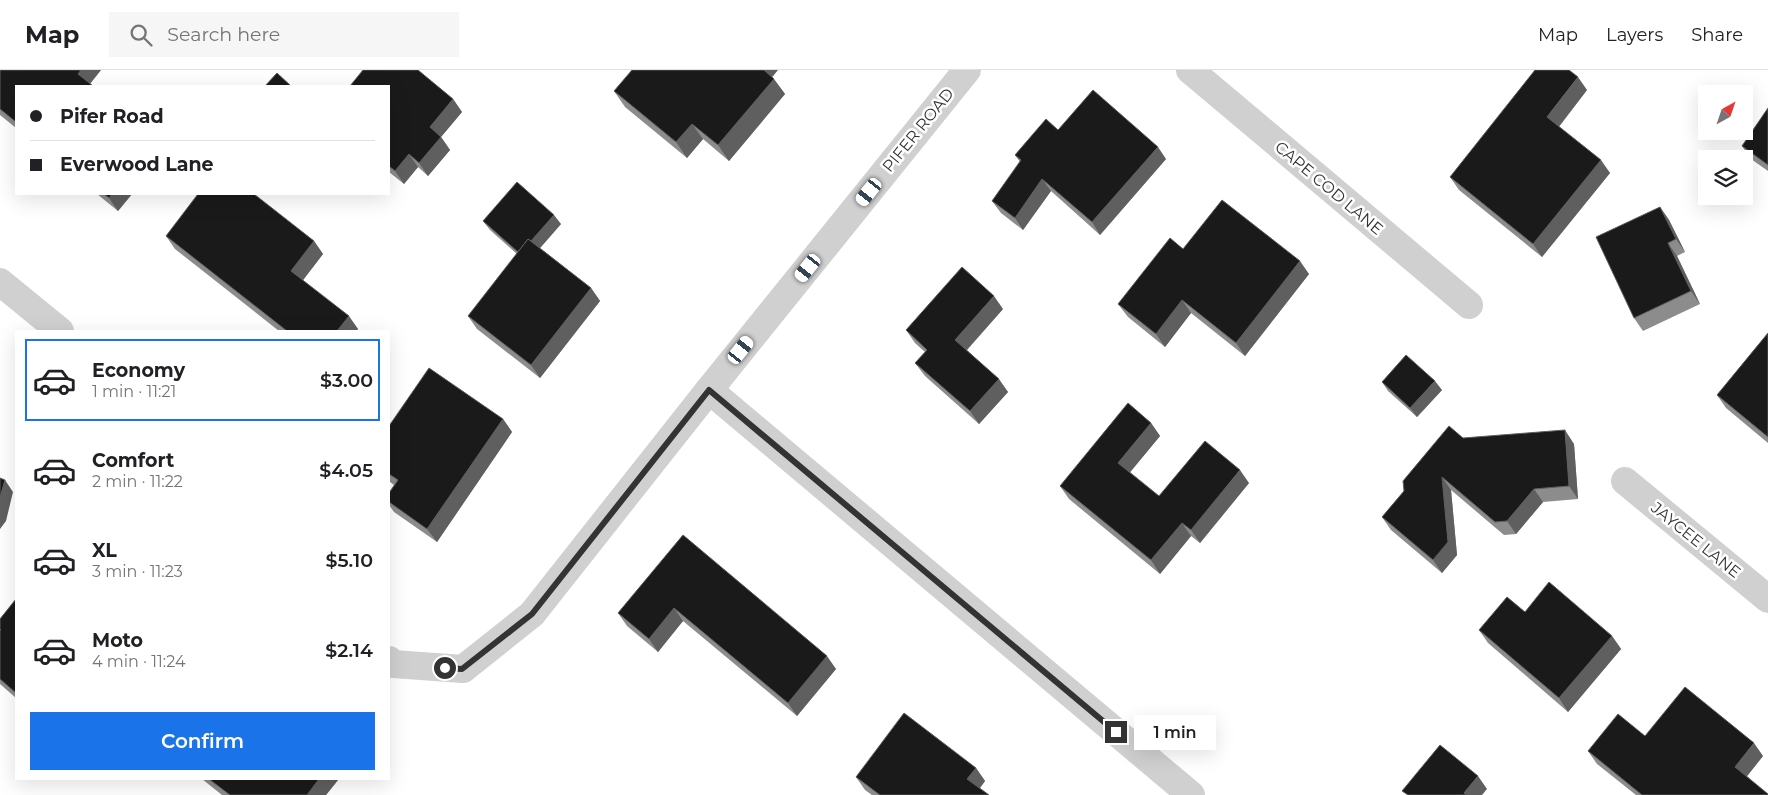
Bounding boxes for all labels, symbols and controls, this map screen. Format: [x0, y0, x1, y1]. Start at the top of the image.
search box [109, 12, 459, 57]
text: Map [25, 20, 79, 49]
icon: search [127, 21, 155, 49]
text: Search here [167, 23, 280, 46]
text: Map [1538, 24, 1578, 46]
text: Layers [1606, 24, 1663, 46]
text: Share [1691, 24, 1743, 46]
street label: PIFER ROAD [878, 84, 958, 176]
north arrow [1698, 85, 1752, 140]
map controls [1698, 85, 1753, 205]
text: Pifer Road [60, 105, 164, 128]
street label: CAPE COD LANE [1271, 137, 1387, 239]
button: layers [1698, 150, 1753, 205]
text: Everwood Lane [60, 153, 214, 176]
car [853, 176, 884, 208]
car [792, 252, 823, 284]
car [725, 334, 756, 366]
icon: car [32, 358, 77, 403]
text: Economy [92, 359, 185, 382]
text: $3.00 [320, 369, 373, 392]
text: 1 min · 11:21 [92, 382, 176, 401]
icon: car [32, 448, 77, 493]
text: Comfort [92, 449, 174, 472]
text: $4.05 [319, 459, 373, 482]
text: 2 min · 11:22 [92, 472, 183, 491]
street label: JAYCEE LANE [1647, 497, 1745, 582]
icon: car [32, 538, 77, 583]
text: XL [92, 539, 117, 562]
text: $5.10 [326, 549, 373, 572]
text: 3 min · 11:23 [92, 562, 183, 581]
icon: car [32, 628, 77, 673]
text: Moto [92, 629, 143, 652]
text: $2.14 [325, 639, 373, 662]
text: 4 min · 11:24 [92, 652, 186, 671]
route start [434, 657, 456, 679]
button: Confirm [30, 712, 375, 770]
callout: 1 min [1134, 714, 1216, 750]
route end [1105, 721, 1127, 743]
text: 1 min [1154, 723, 1196, 742]

